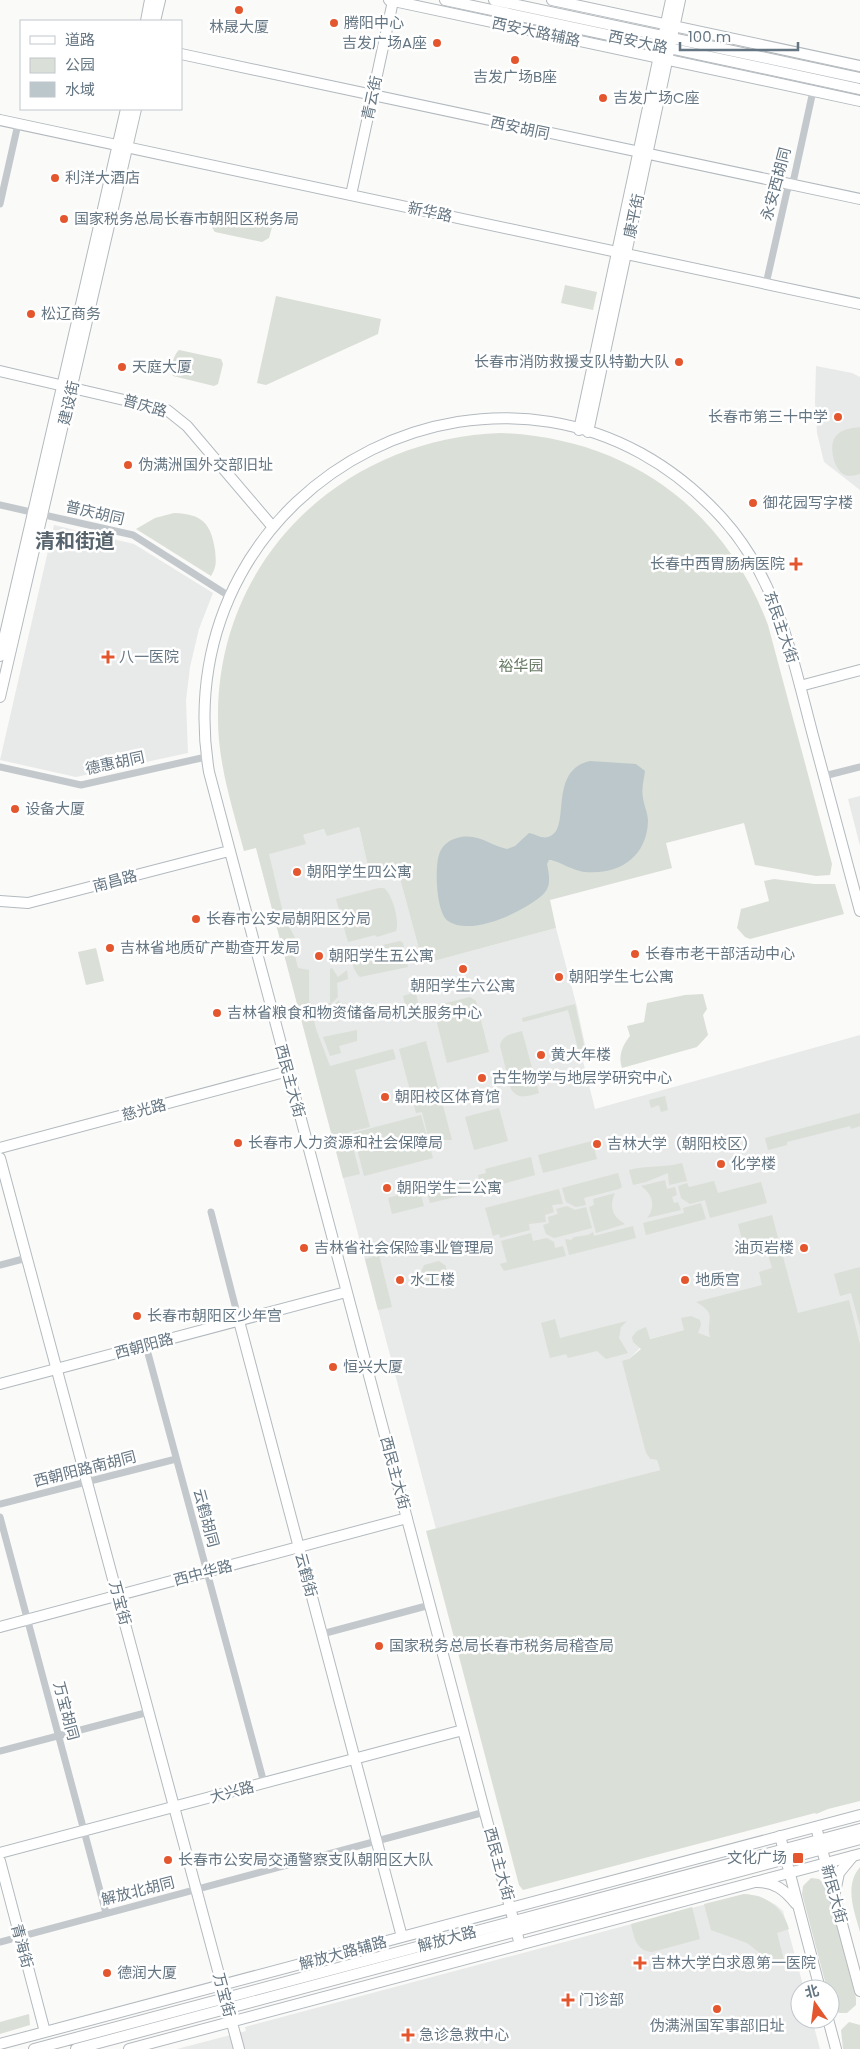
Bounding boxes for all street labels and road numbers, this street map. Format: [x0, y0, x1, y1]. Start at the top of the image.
street label: 西安大路辅路 [490, 12, 582, 51]
street label: 西安大路 [607, 25, 670, 58]
street label: 青云街 [357, 74, 386, 122]
street label: 西安胡同 [489, 111, 552, 144]
street label: 永安西胡同 [756, 145, 795, 223]
street label: 康平街 [619, 192, 648, 240]
street label: 新华路 [406, 197, 454, 226]
street label: 建设街 [53, 379, 84, 427]
street label: 普庆路 [121, 389, 170, 422]
street label: 普庆胡同 [64, 496, 127, 529]
street label: 东民主大街 [759, 588, 804, 666]
street label: 德惠胡同 [83, 746, 146, 779]
street label: 南昌路 [90, 865, 139, 896]
street label: 西民主大街 [271, 1042, 310, 1120]
street label: 慈光路 [119, 1094, 168, 1125]
street label: 西朝阳路 [112, 1328, 176, 1363]
street label: 西民主大街 [376, 1434, 415, 1512]
street label: 西朝阳路南胡同 [31, 1446, 138, 1491]
street label: 云鹤胡同 [189, 1486, 224, 1550]
street label: 云鹤街 [291, 1550, 322, 1599]
street label: 西中华路 [171, 1555, 235, 1590]
street label: 万宝街 [105, 1578, 136, 1627]
street label: 万宝胡同 [49, 1679, 84, 1743]
street label: 大兴路 [207, 1776, 256, 1807]
street label: 西民主大街 [480, 1825, 519, 1903]
street label: 新民大街 [817, 1862, 852, 1926]
street label: 解放北胡同 [99, 1871, 177, 1910]
street label: 青海街 [7, 1921, 38, 1970]
street label: 解放大路 [415, 1921, 479, 1956]
street label: 解放大路辅路 [297, 1931, 389, 1974]
street label: 万宝街 [209, 1970, 240, 2019]

